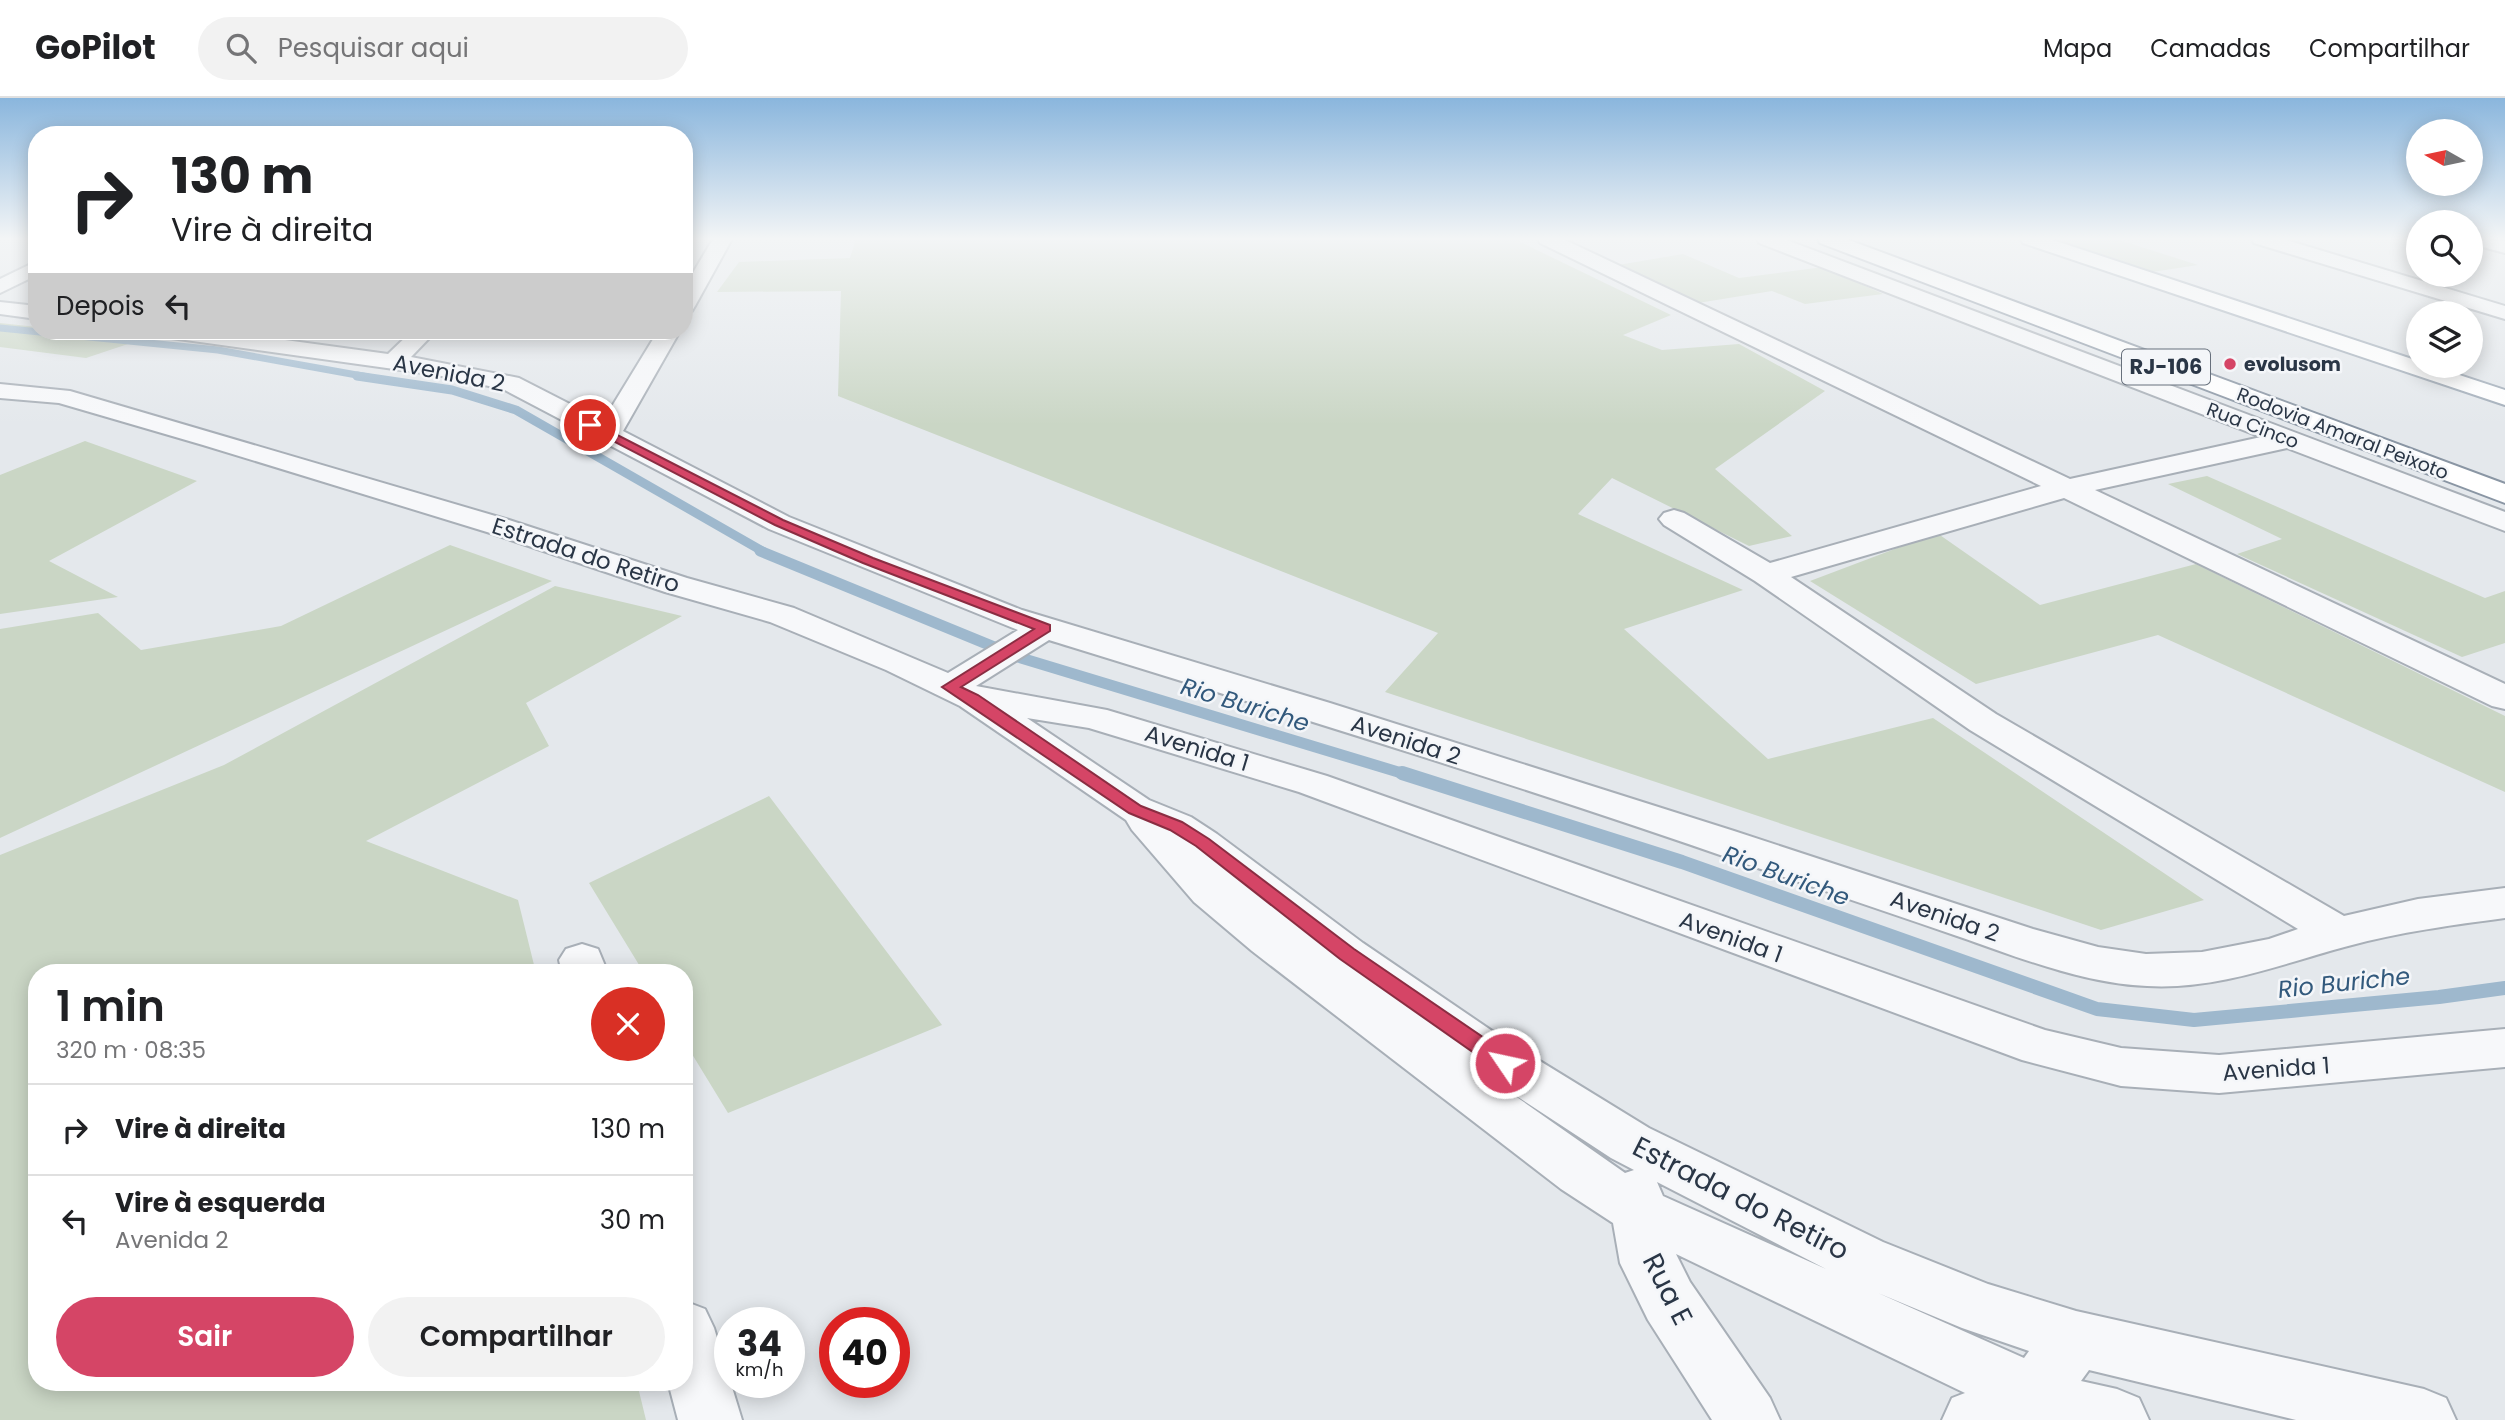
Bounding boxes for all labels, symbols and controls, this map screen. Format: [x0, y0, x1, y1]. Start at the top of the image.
search box [198, 17, 688, 80]
text: GoPilot [35, 24, 156, 71]
icon: search [222, 29, 260, 67]
text: Pesquisar aqui [278, 30, 469, 66]
text: Mapa [2043, 32, 2112, 65]
text: Camadas [2150, 32, 2271, 65]
text: Compartilhar [2309, 32, 2470, 65]
north arrow [2406, 119, 2483, 196]
map controls [2406, 119, 2483, 378]
text: 130 m [171, 142, 313, 210]
icon: right [56, 154, 147, 245]
text: Vire à direita [171, 207, 373, 252]
button: search [2406, 210, 2483, 287]
icon: left [159, 287, 197, 325]
text: Depois [56, 288, 145, 324]
button: layers [2406, 301, 2483, 378]
street label: Avenida 2 [390, 346, 508, 400]
road number: RJ-106 [2122, 350, 2210, 384]
place label: evolusom [2244, 351, 2341, 378]
marker: evolusom [2222, 356, 2238, 372]
street label: Rodovia Amaral Peixoto [2233, 381, 2453, 486]
pin [560, 395, 620, 455]
street label: Rua Cinco [2203, 396, 2303, 455]
icon: arrive [571, 406, 609, 444]
street label: Estrada do Retiro [488, 510, 684, 600]
water label: Rio Buriche [1177, 669, 1314, 740]
street label: Avenida 2 [1347, 707, 1465, 773]
street label: Avenida 1 [1141, 717, 1253, 779]
water label: Rio Buriche [1718, 837, 1854, 914]
street label: Avenida 2 [1886, 882, 2004, 950]
street label: Avenida 1 [1675, 904, 1787, 970]
water label: Rio Buriche [2276, 959, 2412, 1006]
text: 1 min [56, 977, 165, 1036]
button: close [591, 987, 665, 1061]
position arrow [1468, 1026, 1542, 1100]
text: 320 m · 08:35 [56, 1034, 206, 1066]
street label: Avenida 1 [2221, 1049, 2331, 1089]
icon: right [56, 1111, 94, 1149]
text: Vire à direita [115, 1111, 286, 1147]
text: 130 m [591, 1111, 665, 1147]
street label: Estrada do Retiro [1626, 1127, 1856, 1270]
text: Vire à esquerda [115, 1185, 326, 1221]
icon: left [56, 1202, 94, 1240]
text: 30 m [600, 1202, 665, 1238]
text: Avenida 2 [115, 1224, 229, 1256]
street label: Rua E [1633, 1247, 1702, 1332]
button: Sair [56, 1297, 354, 1377]
button: Compartilhar [368, 1297, 665, 1377]
speed limit sign: 40 [819, 1307, 910, 1398]
text: 34 [737, 1319, 782, 1368]
text: km/h [736, 1357, 783, 1382]

